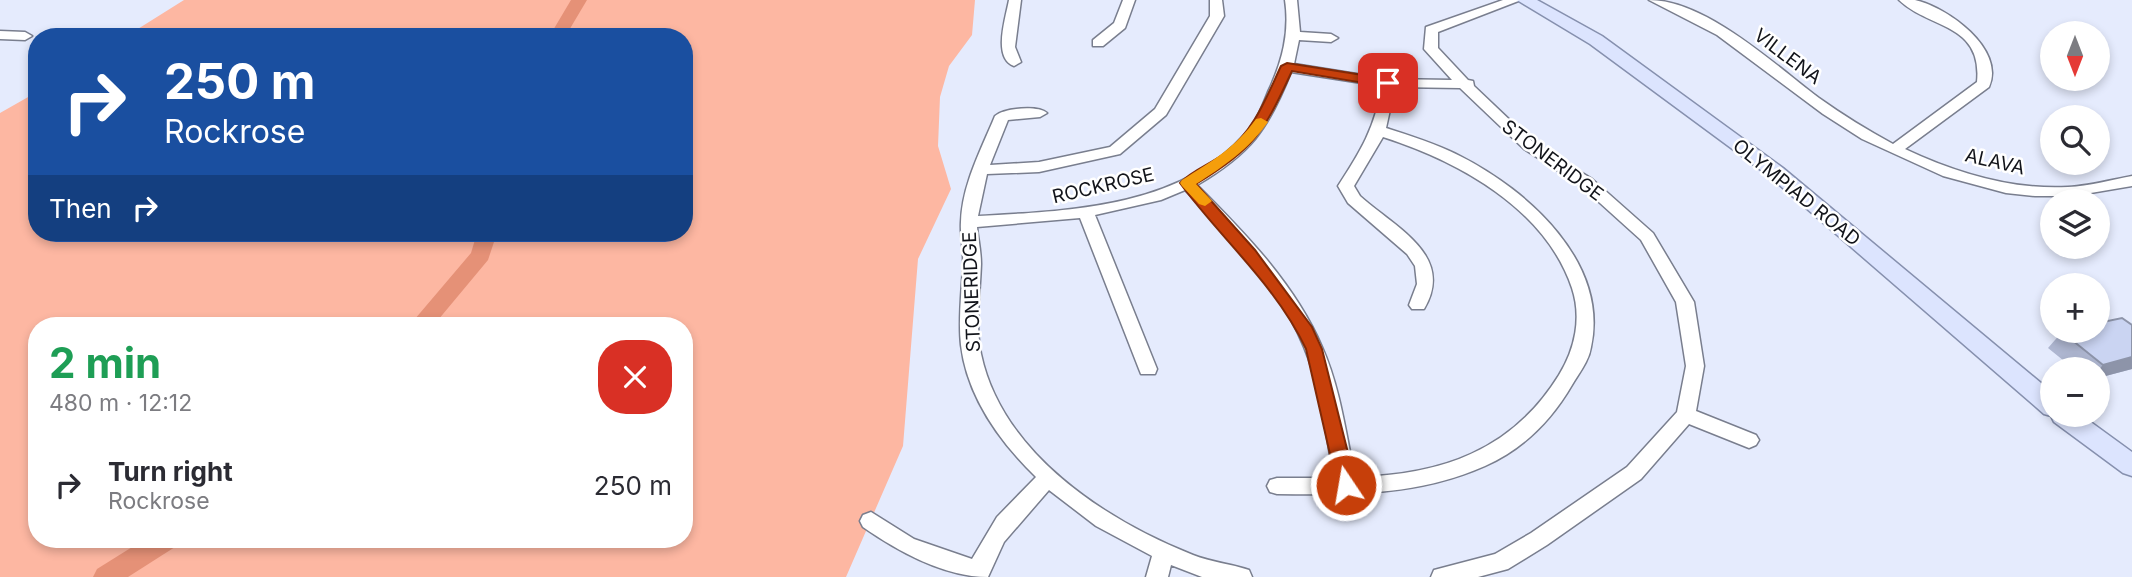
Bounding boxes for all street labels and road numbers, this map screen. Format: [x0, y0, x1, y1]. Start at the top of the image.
street label: VILLENA [1749, 24, 1826, 89]
street label: STONERIDGE [1498, 115, 1608, 206]
street label: OLYMPIAD ROAD [1728, 134, 1865, 251]
street label: ALAVA [1963, 143, 2027, 180]
street label: ROCKROSE [1050, 163, 1156, 208]
street label: STONERIDGE [958, 231, 985, 353]

